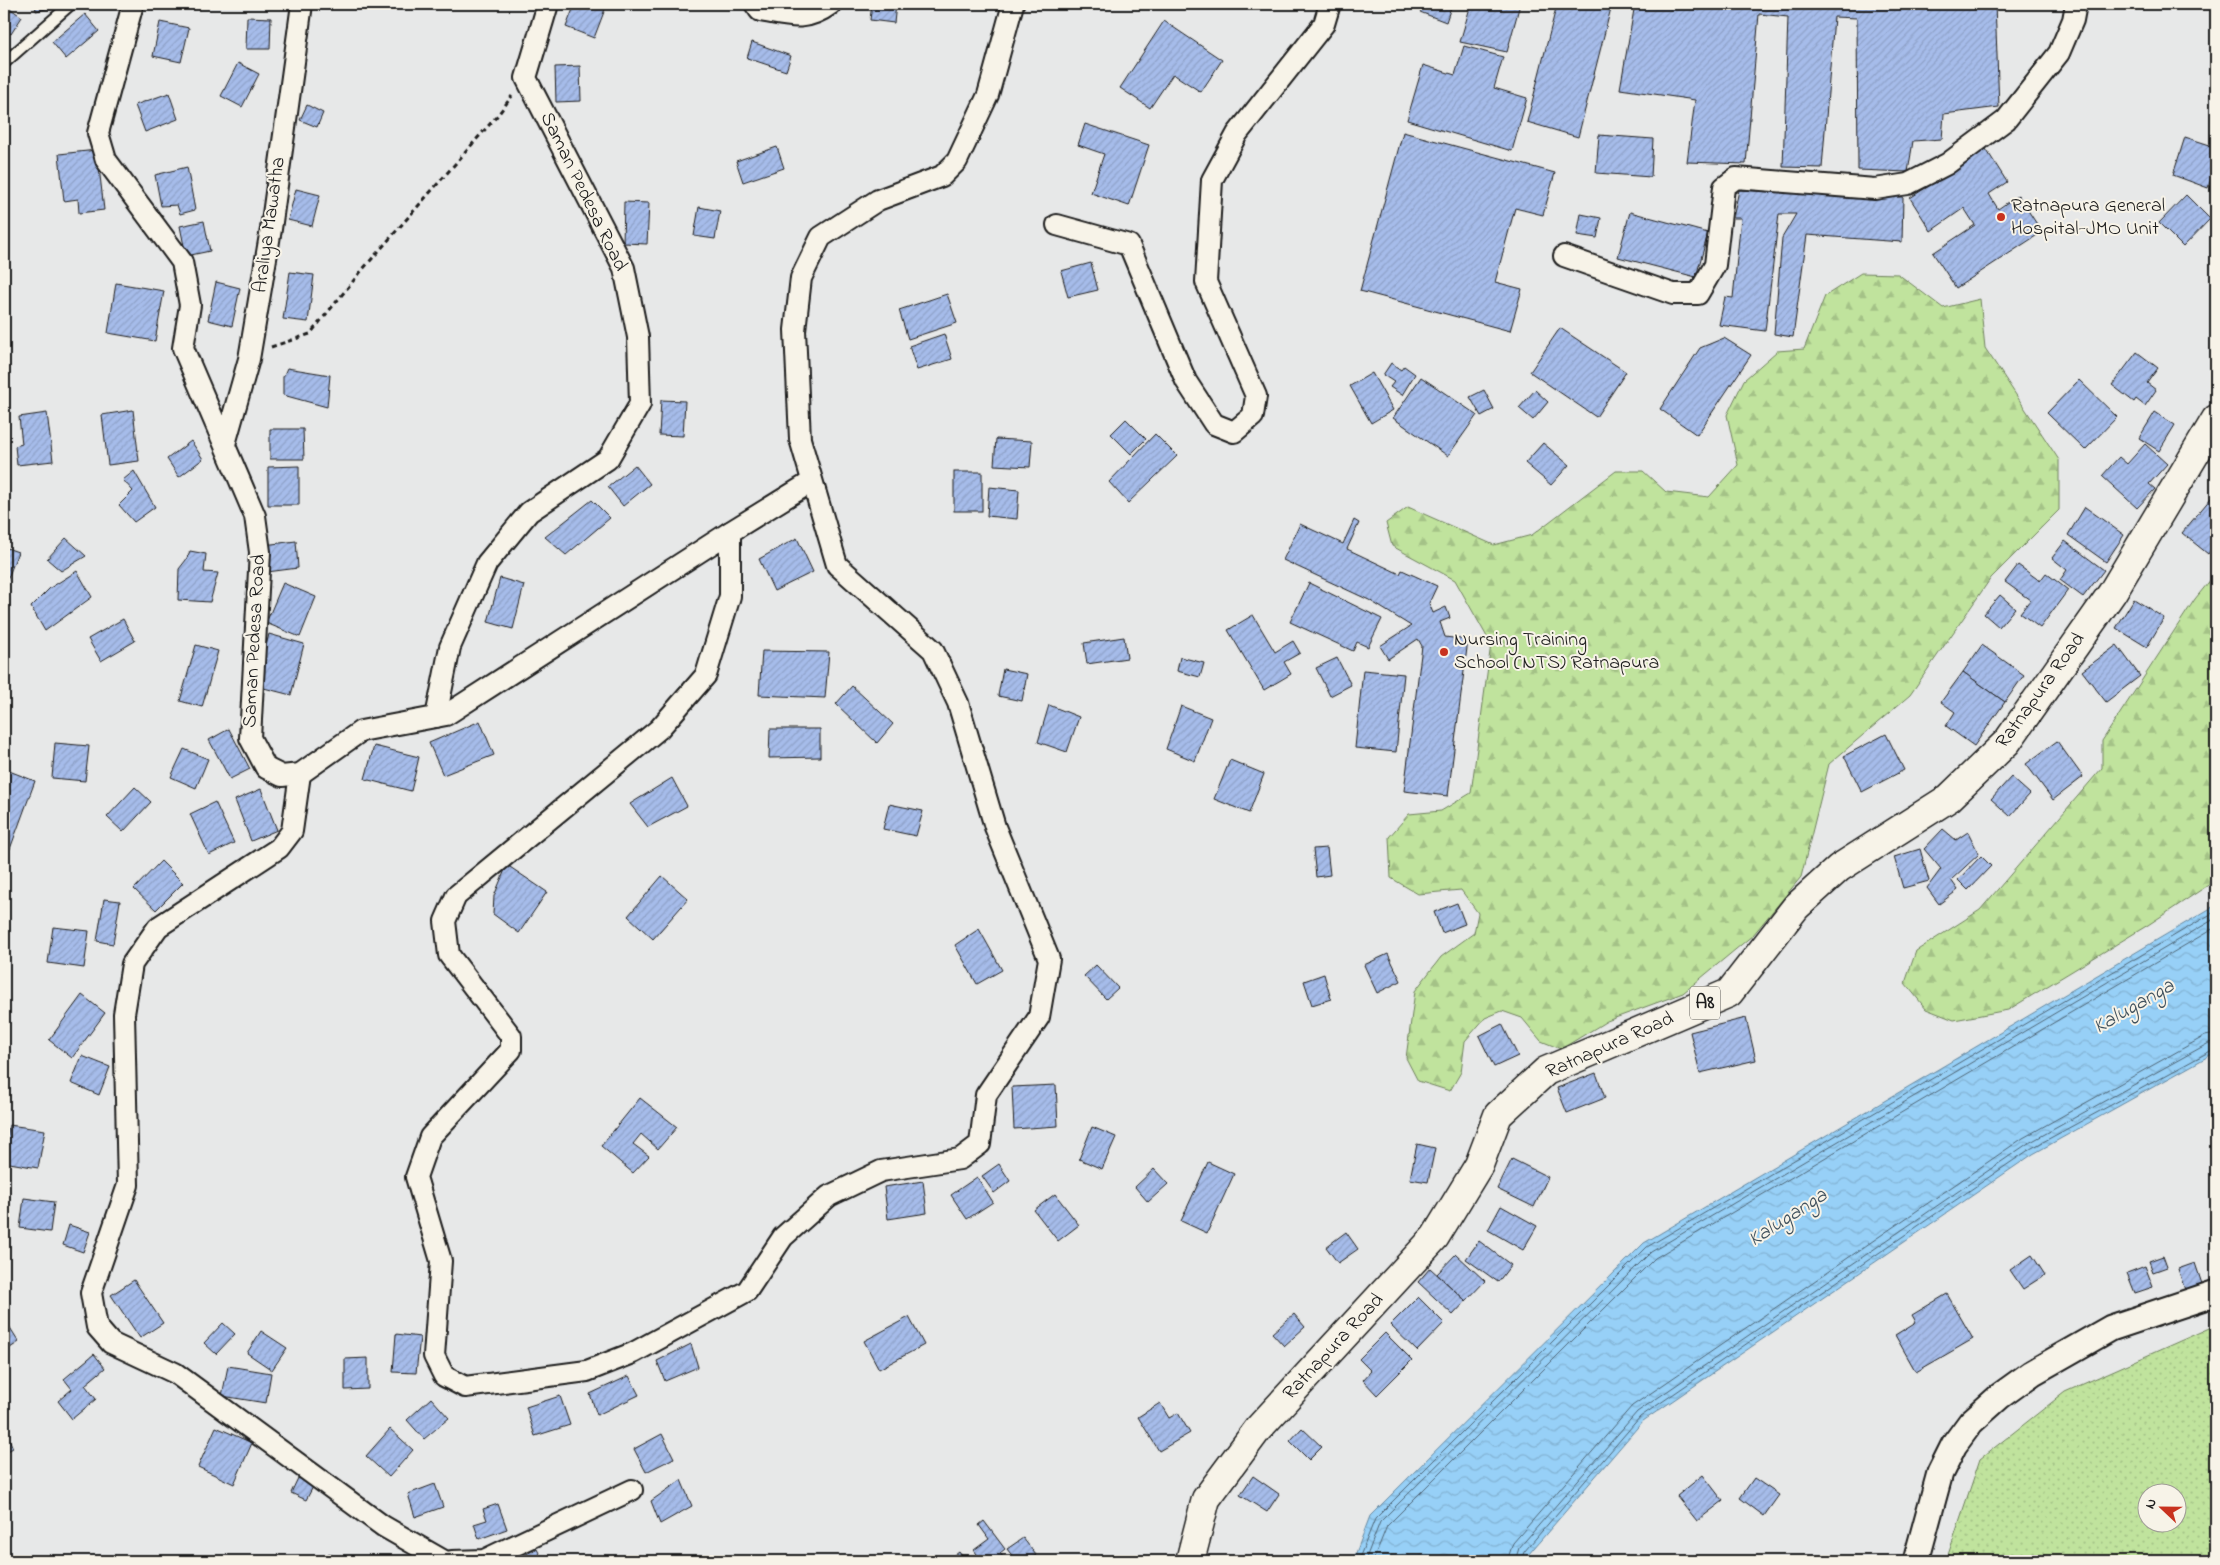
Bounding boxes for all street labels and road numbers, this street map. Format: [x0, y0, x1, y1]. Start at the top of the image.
street label: Saman Pedesa Road [532, 108, 634, 276]
street label: Araliya Mawatha [246, 155, 294, 295]
street label: Saman Pedesa Road [236, 553, 274, 729]
street label: Ratnapura Road [1989, 627, 2093, 755]
road number: A8 [1690, 986, 1720, 1020]
street label: Ratnapura Road [1542, 1005, 1678, 1087]
street label: Ratnapura Road [1277, 1287, 1391, 1407]

